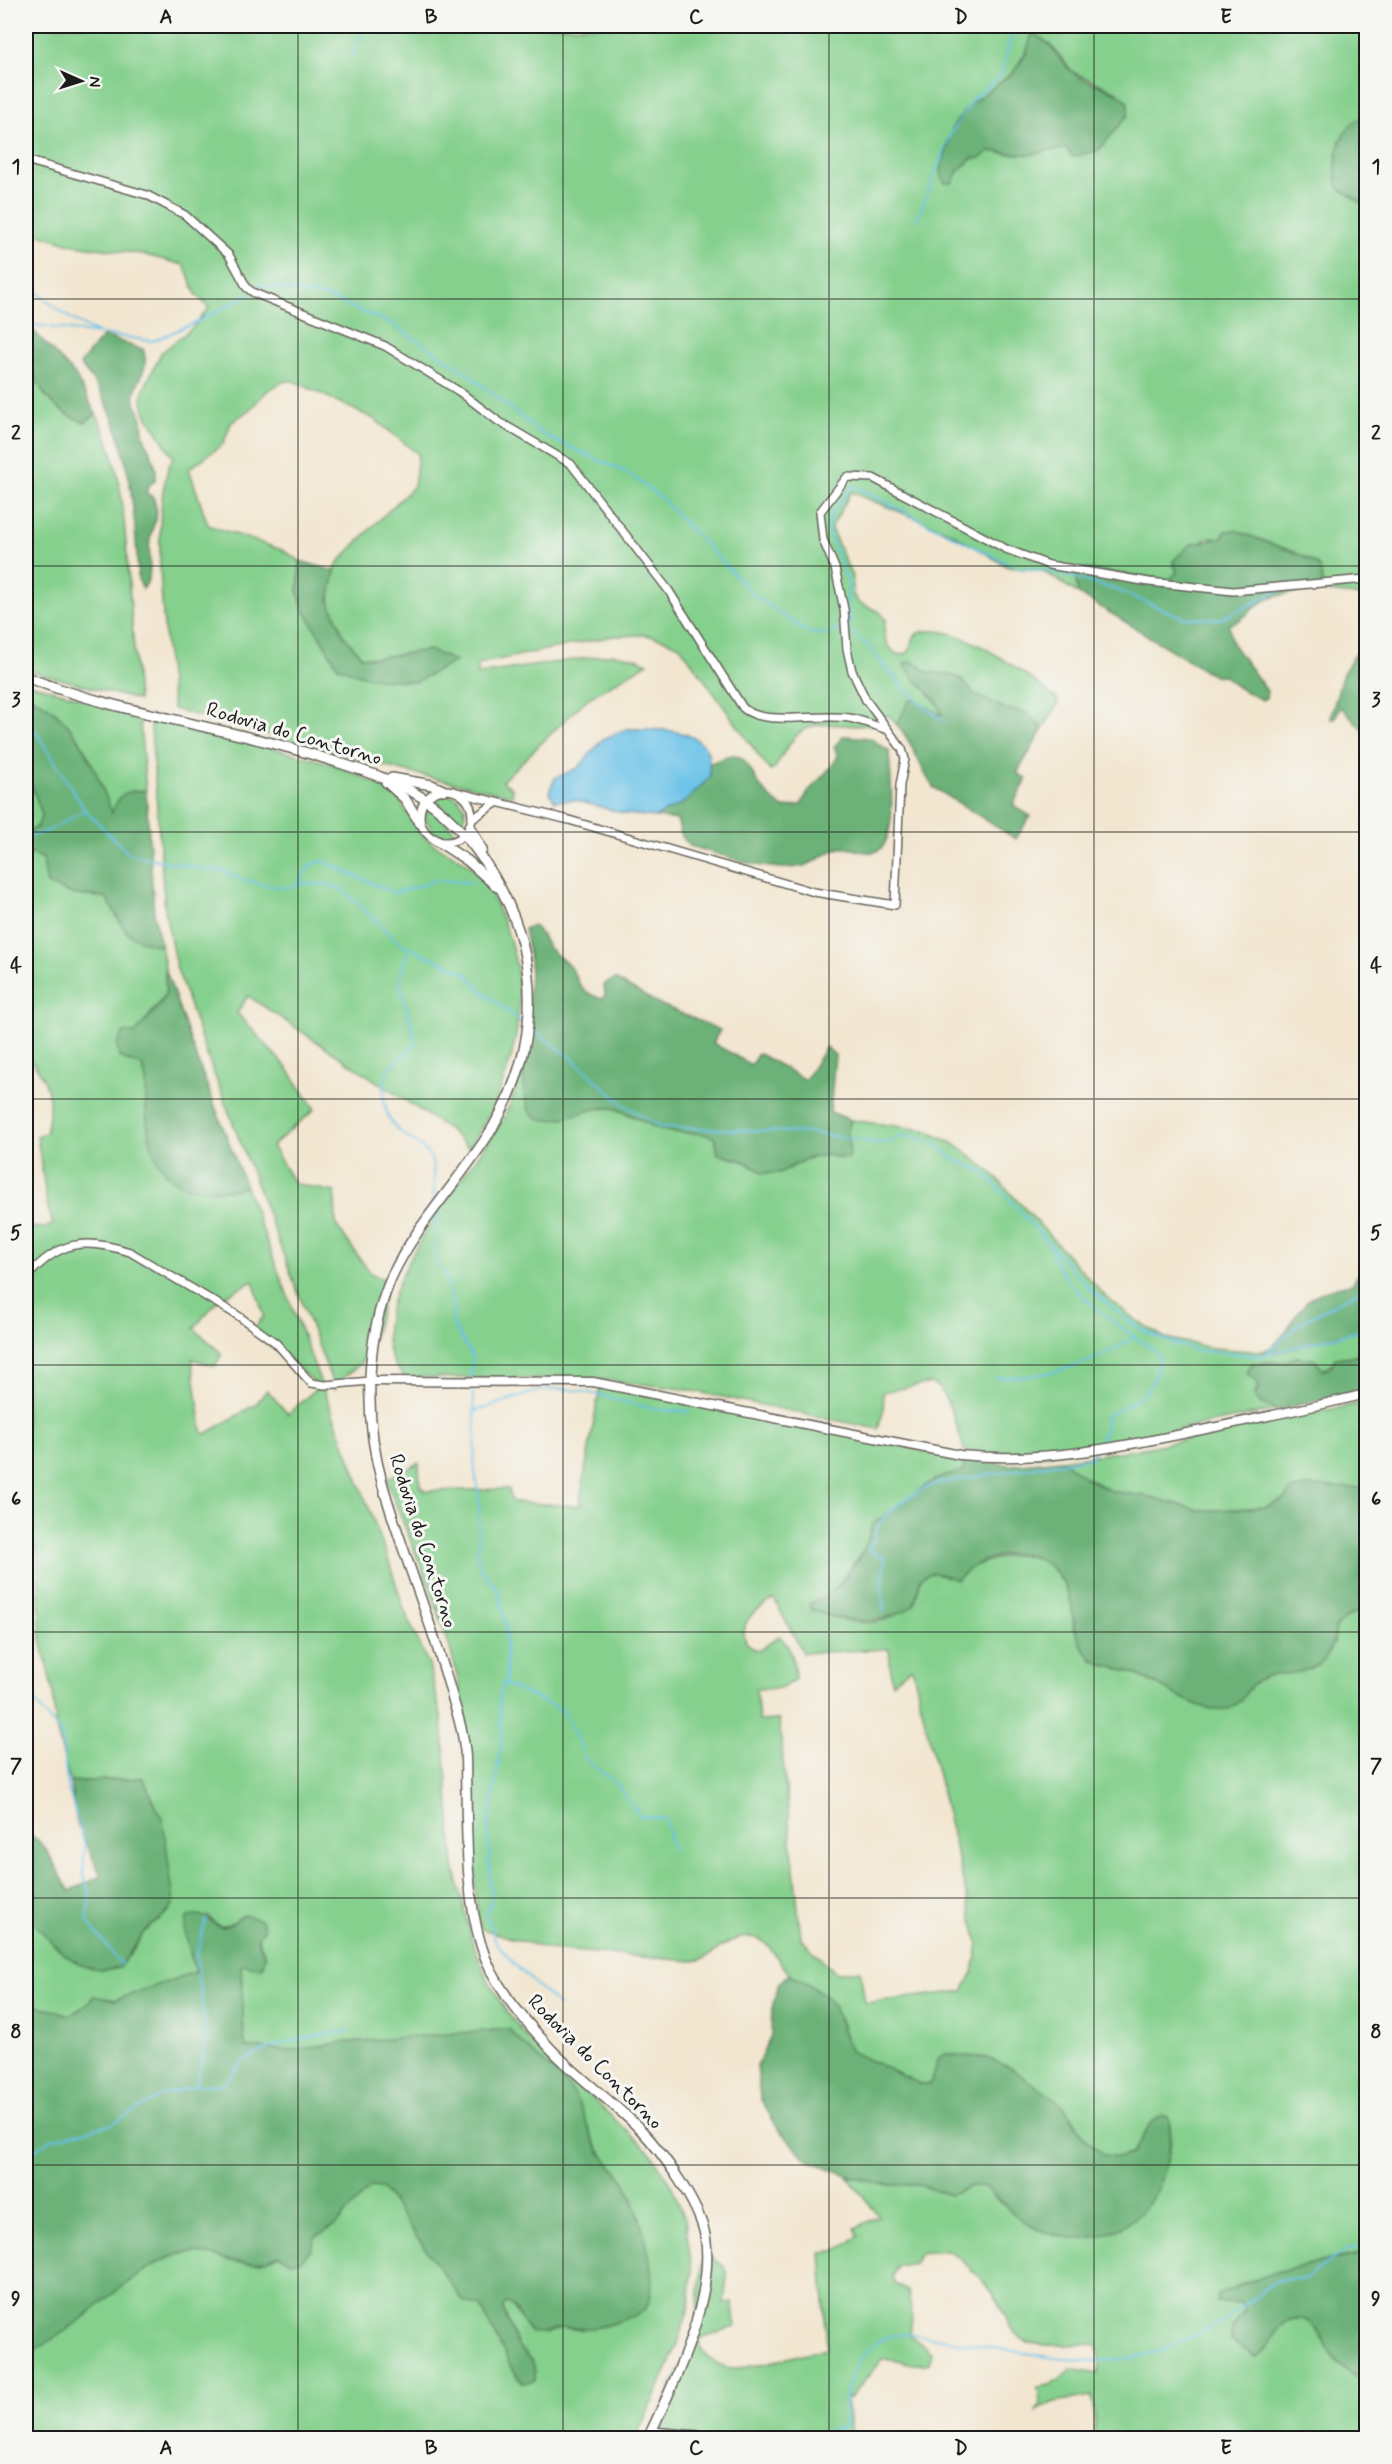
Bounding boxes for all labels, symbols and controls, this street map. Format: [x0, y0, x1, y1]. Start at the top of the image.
text: A [159, 4, 173, 31]
text: B [425, 4, 438, 31]
text: C [689, 4, 704, 31]
text: D [954, 4, 968, 31]
text: E [1220, 4, 1232, 31]
north arrow [51, 51, 111, 111]
text: N [84, 76, 105, 88]
text: 1 [12, 154, 20, 181]
text: 1 [1372, 154, 1380, 181]
text: 2 [11, 420, 21, 447]
text: 2 [1371, 420, 1381, 447]
text: 3 [11, 687, 21, 714]
text: 3 [1371, 687, 1381, 714]
street label: Rodovia do Contorno [203, 696, 385, 772]
text: 4 [10, 953, 22, 980]
text: 4 [1370, 953, 1382, 980]
text: 5 [10, 1220, 22, 1247]
text: 5 [1370, 1220, 1382, 1247]
street label: Rodovia do Contorno [382, 1450, 464, 1632]
text: 6 [11, 1486, 21, 1513]
text: 6 [1371, 1486, 1381, 1513]
text: 7 [10, 1753, 22, 1780]
text: 7 [1370, 1753, 1382, 1780]
street label: Rodovia do Contorno [521, 1988, 669, 2136]
text: 8 [10, 2019, 22, 2046]
text: 8 [1370, 2019, 1382, 2046]
text: 9 [11, 2286, 21, 2313]
text: 9 [1371, 2286, 1381, 2313]
text: A [159, 2435, 173, 2462]
text: B [425, 2435, 438, 2462]
text: C [689, 2435, 704, 2462]
text: D [954, 2435, 968, 2462]
text: E [1220, 2435, 1232, 2462]

